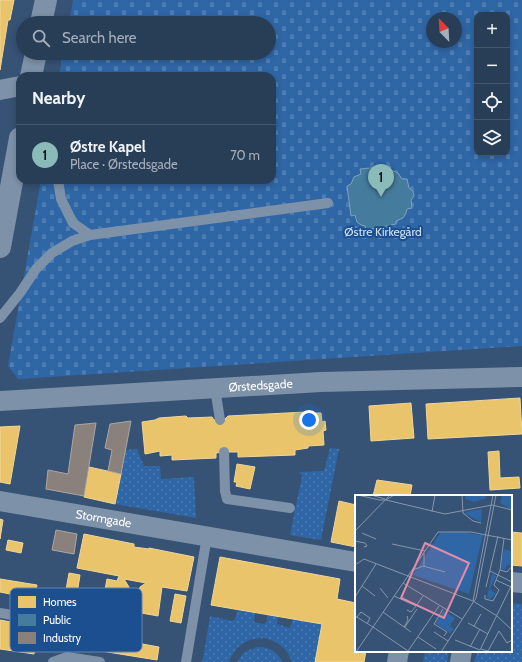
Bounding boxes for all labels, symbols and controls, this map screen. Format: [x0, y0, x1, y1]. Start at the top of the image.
north arrow [426, 12, 462, 48]
map controls [474, 12, 510, 156]
button: + [474, 12, 510, 48]
search box [16, 16, 276, 60]
icon: search [30, 27, 52, 49]
text: Search here [62, 29, 137, 47]
button: − [474, 48, 510, 84]
button: locate [474, 84, 510, 120]
text: Nearby [32, 88, 85, 108]
button: layers [474, 120, 510, 156]
text: Østre Kapel [70, 138, 146, 156]
text: 1 [43, 147, 47, 163]
text: 70 m [230, 147, 260, 163]
text: Place · Ørstedsgade [70, 156, 178, 172]
pin: 1 [368, 164, 394, 197]
park label: Østre Kirkegård [344, 224, 422, 239]
street label: Ørstedsgade [228, 376, 293, 394]
your location [299, 410, 319, 430]
inset map [355, 495, 512, 652]
street label: Stormgade [75, 506, 133, 530]
legend [10, 588, 142, 652]
text: Homes [43, 595, 77, 609]
text: Public [43, 613, 71, 627]
text: Industry [43, 631, 81, 645]

